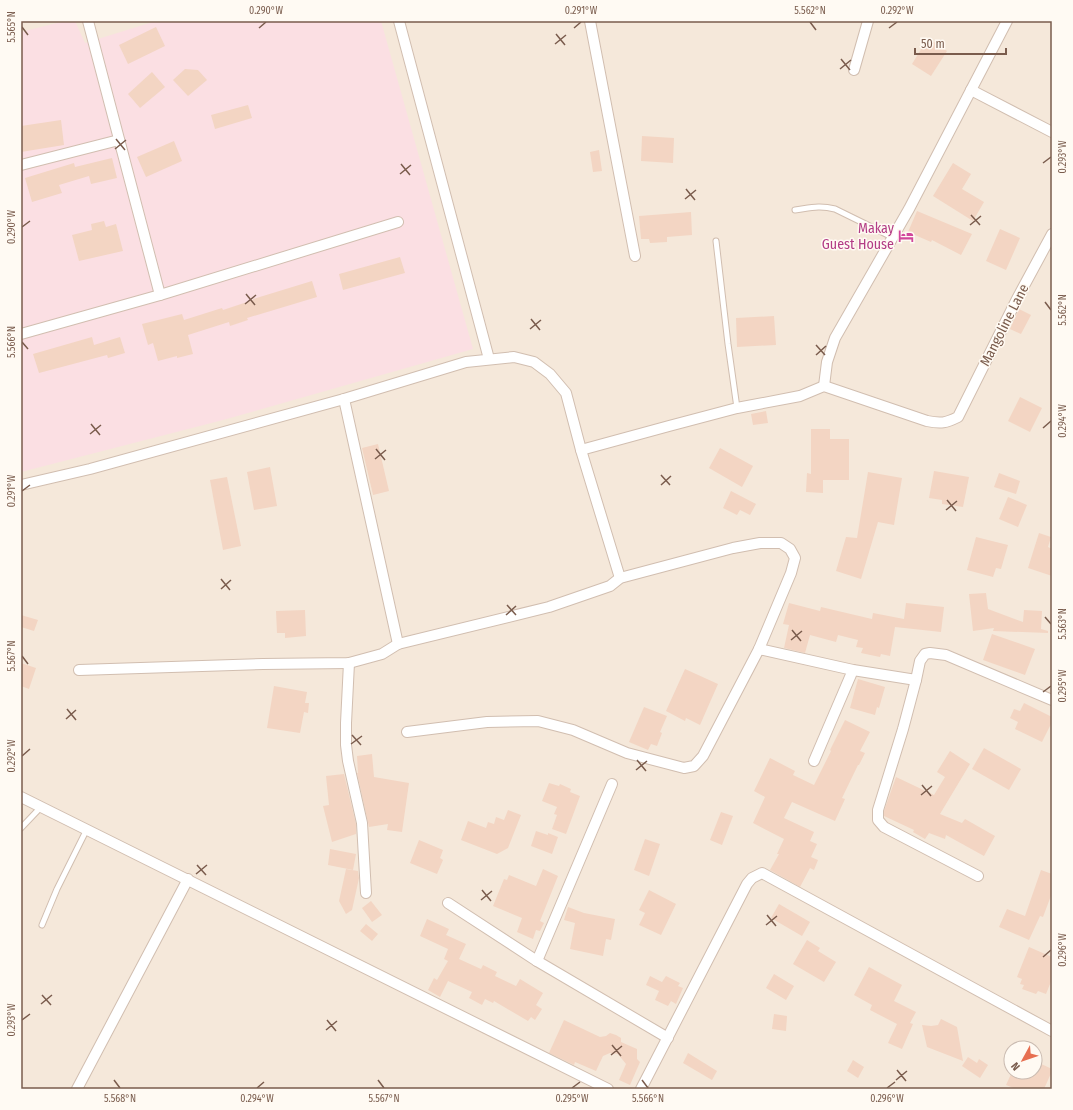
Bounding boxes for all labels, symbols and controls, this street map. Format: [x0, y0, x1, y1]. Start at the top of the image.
text: 0.290°W [249, 5, 283, 17]
text: 0.291°W [565, 5, 598, 17]
text: 5.562°N [794, 5, 826, 17]
text: 0.292°W [881, 5, 914, 17]
text: 5.565°N [6, 11, 18, 43]
scale bar [915, 30, 1006, 56]
text: 50 m [921, 37, 945, 51]
text: 0.293°W [1057, 140, 1069, 174]
text: 0.290°W [6, 210, 18, 244]
place label: Makay Guest House [822, 220, 895, 253]
hotel icon: Makay Guest House [897, 227, 915, 245]
street label: Mangoline Lane [976, 281, 1032, 369]
text: 5.562°N [1057, 294, 1069, 326]
text: 5.566°N [6, 326, 18, 358]
text: 0.294°W [1057, 404, 1069, 438]
text: 0.291°W [6, 474, 18, 507]
text: 5.563°N [1057, 608, 1069, 640]
text: 5.567°N [6, 640, 18, 672]
text: 0.295°W [1057, 669, 1069, 703]
text: 0.292°W [6, 739, 18, 772]
text: 0.296°W [1057, 933, 1069, 967]
text: 0.293°W [6, 1003, 18, 1037]
north arrow [1003, 1040, 1043, 1080]
text: N [1009, 1059, 1023, 1073]
text: 5.568°N [104, 1093, 136, 1105]
text: 0.294°W [240, 1093, 274, 1105]
text: 5.567°N [368, 1093, 400, 1105]
text: 0.295°W [555, 1093, 589, 1105]
text: 5.566°N [632, 1093, 664, 1105]
text: 0.296°W [870, 1093, 904, 1105]

